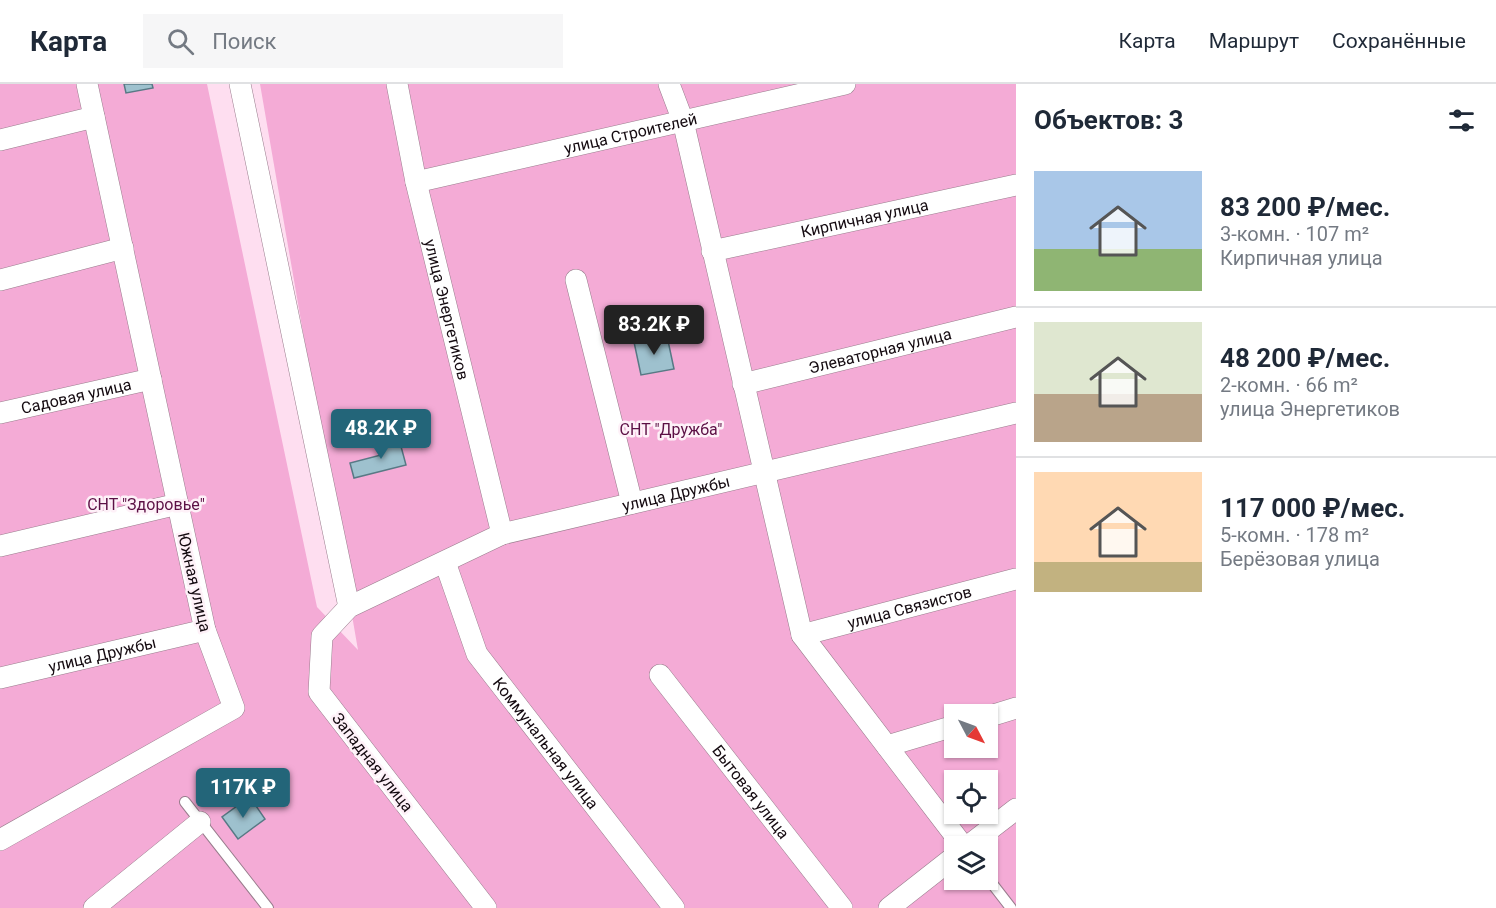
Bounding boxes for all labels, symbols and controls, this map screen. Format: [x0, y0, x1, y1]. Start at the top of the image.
search box [143, 14, 563, 68]
text: Карта [30, 25, 107, 58]
icon: search [164, 25, 197, 58]
text: Поиск [212, 29, 277, 54]
text: Карта [1119, 29, 1176, 53]
text: Маршрут [1209, 29, 1299, 53]
text: Сохранённые [1332, 29, 1466, 53]
icon: filters [1445, 104, 1478, 137]
text: Объектов: 3 [1034, 105, 1183, 135]
street label: улица Строителей [562, 109, 699, 158]
text: 83 200 ₽/мес. [1220, 192, 1390, 222]
street label: Кирпичная улица [799, 195, 930, 241]
icon: home [1082, 195, 1154, 267]
text: 3-комн. · 107 m² [1220, 222, 1369, 246]
street label: улица Энергетиков [420, 237, 473, 382]
text: Кирпичная улица [1220, 246, 1383, 270]
pin: 83.2K ₽ [599, 305, 709, 356]
text: 83.2K ₽ [618, 312, 690, 336]
street label: Элеваторная улица [807, 324, 953, 378]
text: 48 200 ₽/мес. [1220, 343, 1390, 373]
icon: home [1082, 346, 1154, 418]
text: 2-комн. · 66 m² [1220, 373, 1358, 397]
street label: Садовая улица [19, 375, 133, 418]
text: улица Энергетиков [1220, 397, 1400, 421]
pin: 48.2K ₽ [326, 409, 436, 460]
text: 48.2K ₽ [345, 416, 417, 440]
park label: СНТ "Дружба" [620, 420, 722, 439]
street label: улица Дружбы [620, 472, 732, 515]
text: 117 000 ₽/мес. [1220, 493, 1405, 523]
park label: СНТ "Здоровье" [87, 495, 205, 514]
icon: home [1082, 496, 1154, 568]
text: 5-комн. · 178 m² [1220, 523, 1369, 547]
street label: Южная улица [174, 531, 215, 634]
text: Берёзовая улица [1220, 547, 1380, 571]
street label: улица Связистов [845, 582, 974, 633]
street label: улица Дружбы [47, 633, 158, 676]
street label: Коммунальная улица [489, 674, 602, 813]
north arrow [944, 704, 998, 758]
map controls [944, 704, 998, 890]
street label: Западная улица [328, 709, 417, 816]
street label: Бытовая улица [708, 741, 793, 843]
pin: 117K ₽ [194, 768, 292, 819]
button: locate [944, 770, 998, 824]
text: 117K ₽ [210, 775, 276, 799]
button: layers [944, 836, 998, 890]

